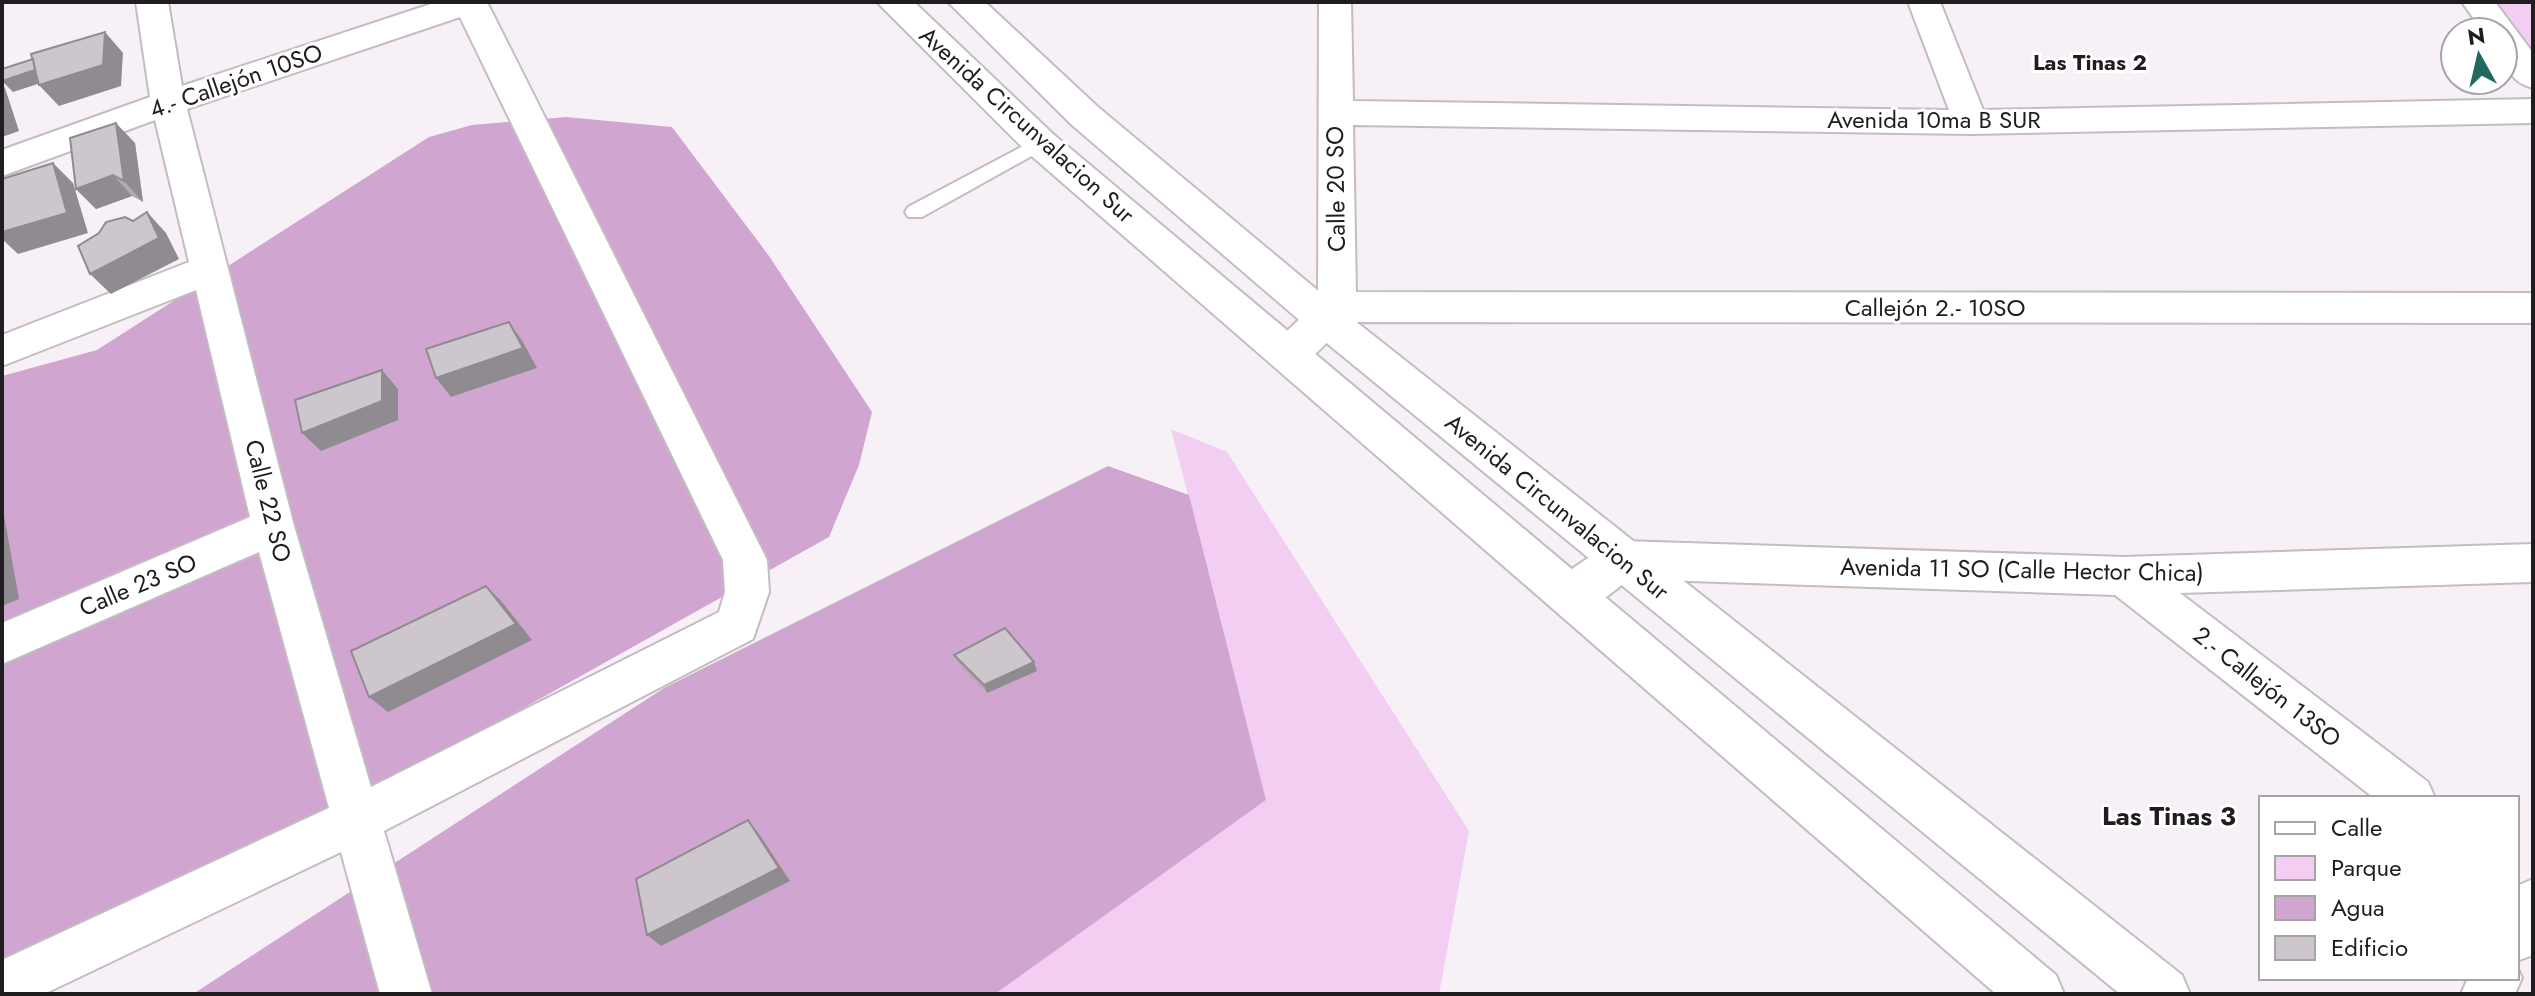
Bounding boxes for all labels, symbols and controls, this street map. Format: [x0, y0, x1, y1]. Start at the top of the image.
north arrow [2439, 16, 2519, 96]
street label: Avenida Circunvalacion Sur [912, 18, 1143, 232]
text: N [2465, 19, 2487, 53]
street label: 4.- Callejón 10SO [145, 35, 327, 127]
district label: Las Tinas 2 [2033, 46, 2147, 78]
street label: Avenida 10ma B SUR [1827, 102, 2041, 137]
street label: Calle 20 SO [1317, 126, 1354, 252]
street label: Callejón 2.- 10SO [1845, 290, 2025, 325]
street label: Avenida Circunvalacion Sur [1438, 405, 1677, 609]
street label: Calle 22 SO [236, 436, 301, 566]
street label: Calle 23 SO [74, 544, 202, 625]
street label: Avenida 11 SO (Calle Hector Chica) [1840, 549, 2204, 590]
street label: 2.- Callejón 13SO [2186, 618, 2349, 756]
legend [2259, 796, 2519, 980]
district label: Las Tinas 3 [2102, 797, 2236, 835]
text: Calle [2331, 810, 2382, 845]
text: Parque [2331, 850, 2402, 885]
text: Agua [2331, 890, 2385, 925]
text: Edificio [2331, 930, 2408, 965]

